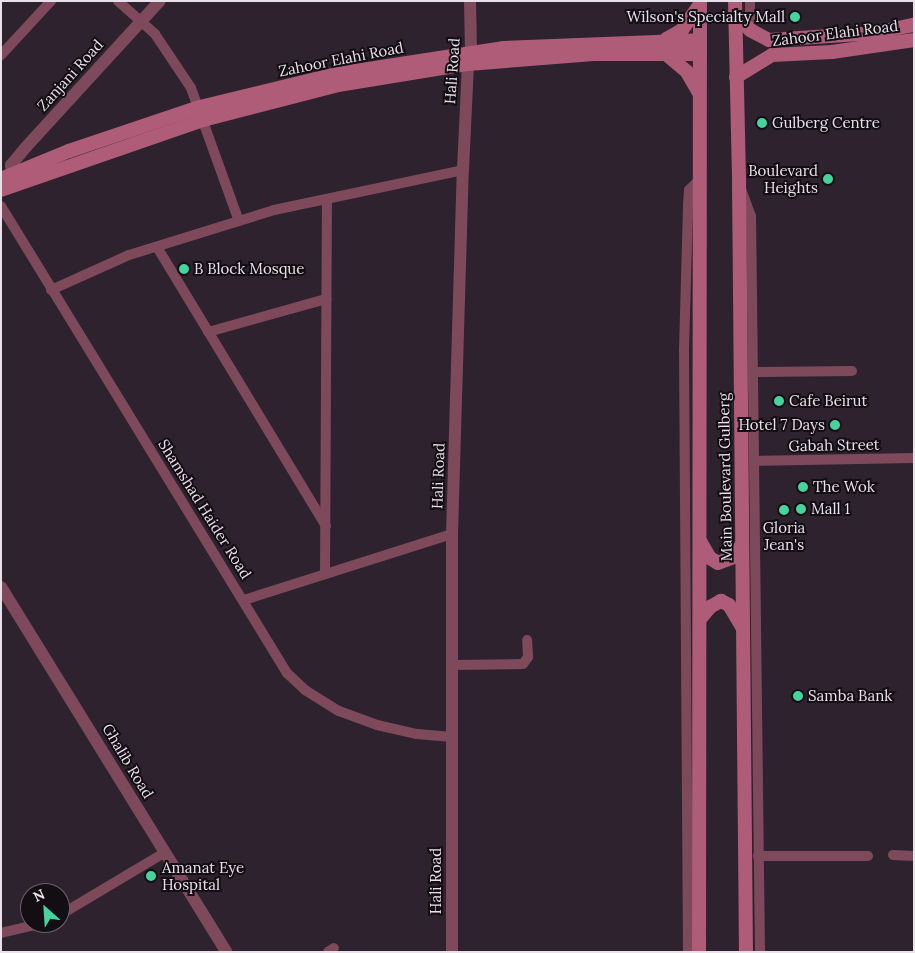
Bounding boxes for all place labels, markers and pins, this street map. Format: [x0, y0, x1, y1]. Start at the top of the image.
place label: Wilson's Specialty Mall [627, 8, 785, 26]
marker: Wilson's Specialty Mall [789, 11, 801, 23]
place label: Gulberg Centre [772, 114, 880, 132]
marker: Gulberg Centre [756, 117, 768, 129]
place label: Boulevard Heights [748, 161, 818, 196]
marker: Boulevard Heights [822, 173, 834, 185]
place label: B Block Mosque [194, 260, 304, 278]
marker: B Block Mosque [178, 263, 190, 275]
place label: Cafe Beirut [789, 392, 867, 410]
marker: Cafe Beirut [773, 395, 785, 407]
place label: Hotel 7 Days [738, 416, 825, 434]
marker: Hotel 7 Days [829, 419, 841, 431]
place label: The Wok [813, 478, 875, 496]
marker: The Wok [797, 481, 809, 493]
place label: Mall 1 [811, 500, 850, 518]
marker: Mall 1 [795, 503, 807, 515]
marker: Gloria Jean's [778, 504, 790, 516]
place label: Gloria Jean's [763, 518, 805, 553]
place label: Samba Bank [808, 687, 892, 705]
marker: Samba Bank [792, 690, 804, 702]
place label: Amanat Eye Hospital [162, 858, 244, 893]
marker: Amanat Eye Hospital [144, 869, 158, 883]

